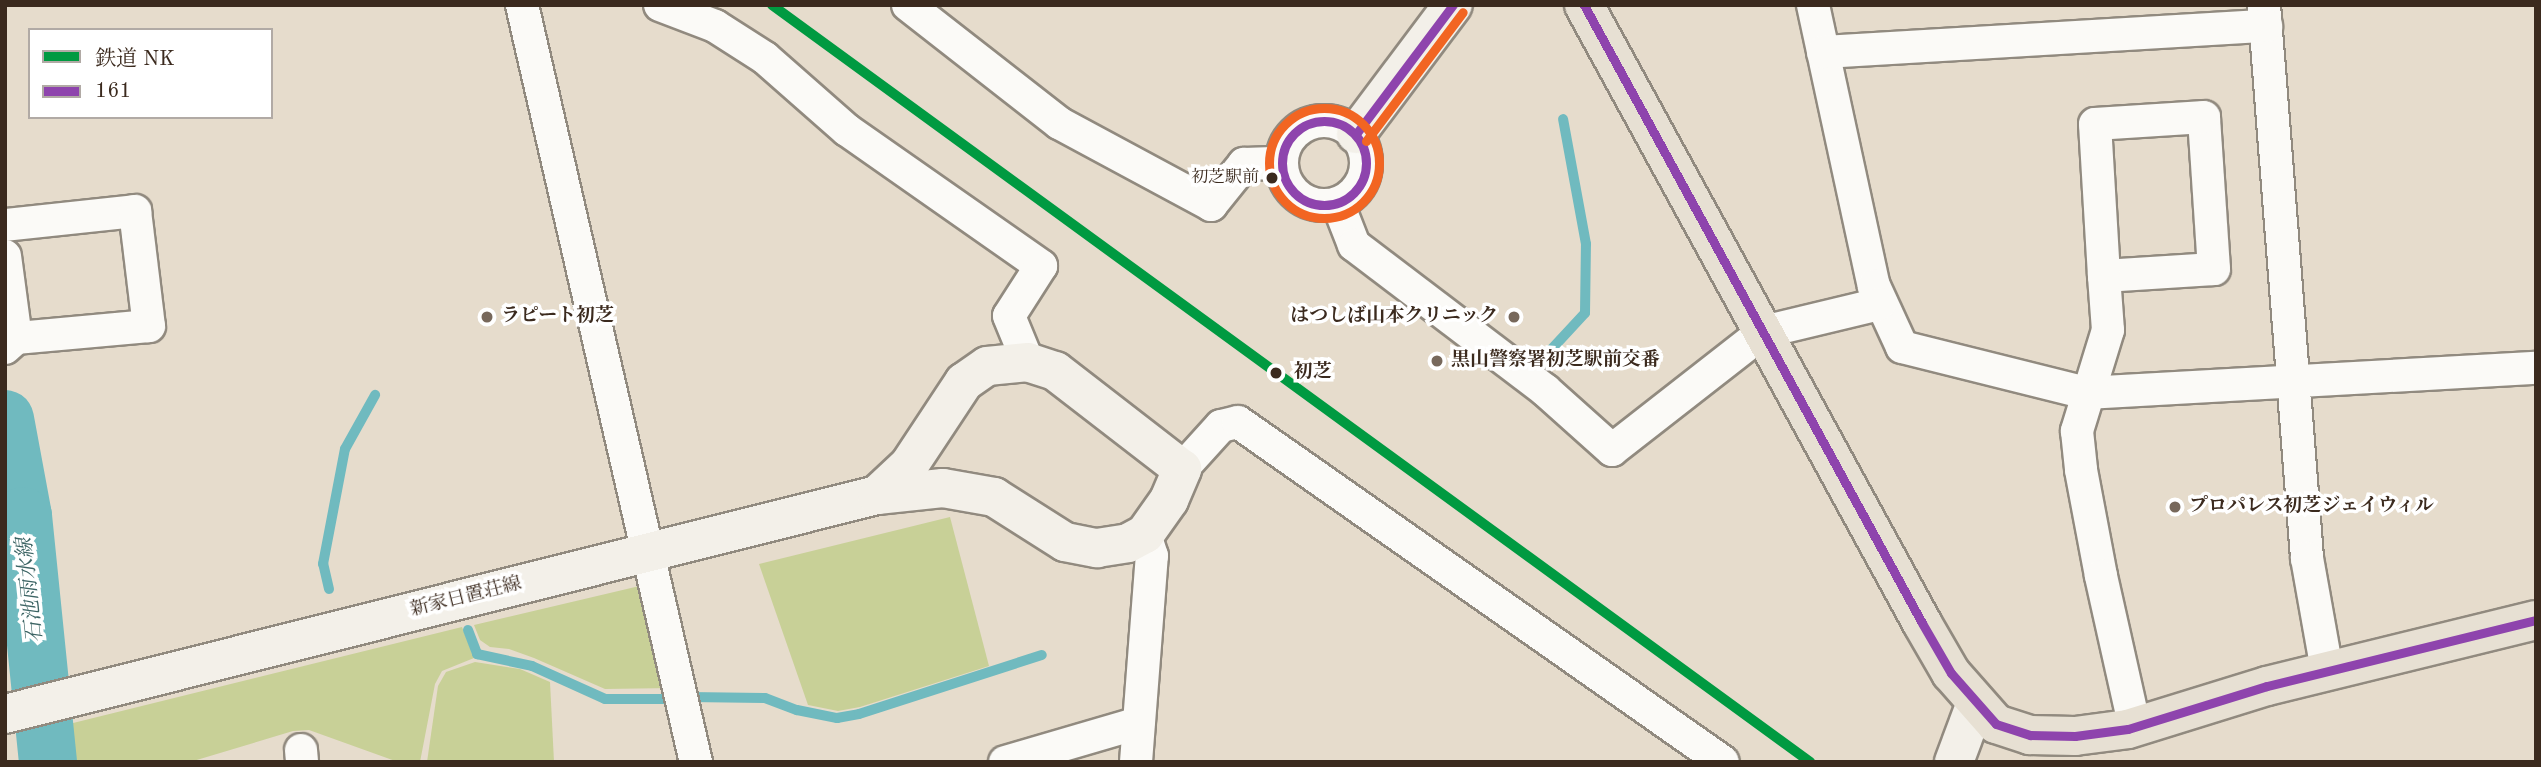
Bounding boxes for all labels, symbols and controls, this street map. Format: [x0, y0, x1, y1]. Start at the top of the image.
legend [28, 28, 273, 119]
text: 鉄道 NK [95, 49, 175, 70]
text: 161 [95, 81, 132, 102]
place label: 初芝駅前 [1191, 168, 1259, 188]
marker: 初芝駅前 [1265, 171, 1279, 185]
place label: ラピート初芝 [501, 306, 614, 328]
place label: はつしば山本クリニック [1289, 306, 1498, 328]
marker: はつしば山本クリニック [1504, 307, 1524, 327]
marker: ラピート初芝 [479, 309, 495, 325]
place label: 黒山警察署初芝駅前交番 [1451, 350, 1660, 372]
marker: 黒山警察署初芝駅前交番 [1429, 353, 1445, 369]
marker: 初芝 [1265, 362, 1287, 384]
place label: 初芝 [1294, 362, 1332, 384]
place label: プロパレス初芝ジェイウィル [2189, 496, 2436, 518]
marker: プロパレス初芝ジェイウィル [2167, 499, 2183, 515]
water label: 石池雨水線 [13, 536, 49, 644]
street label: 新家日置荘線 [408, 573, 524, 623]

